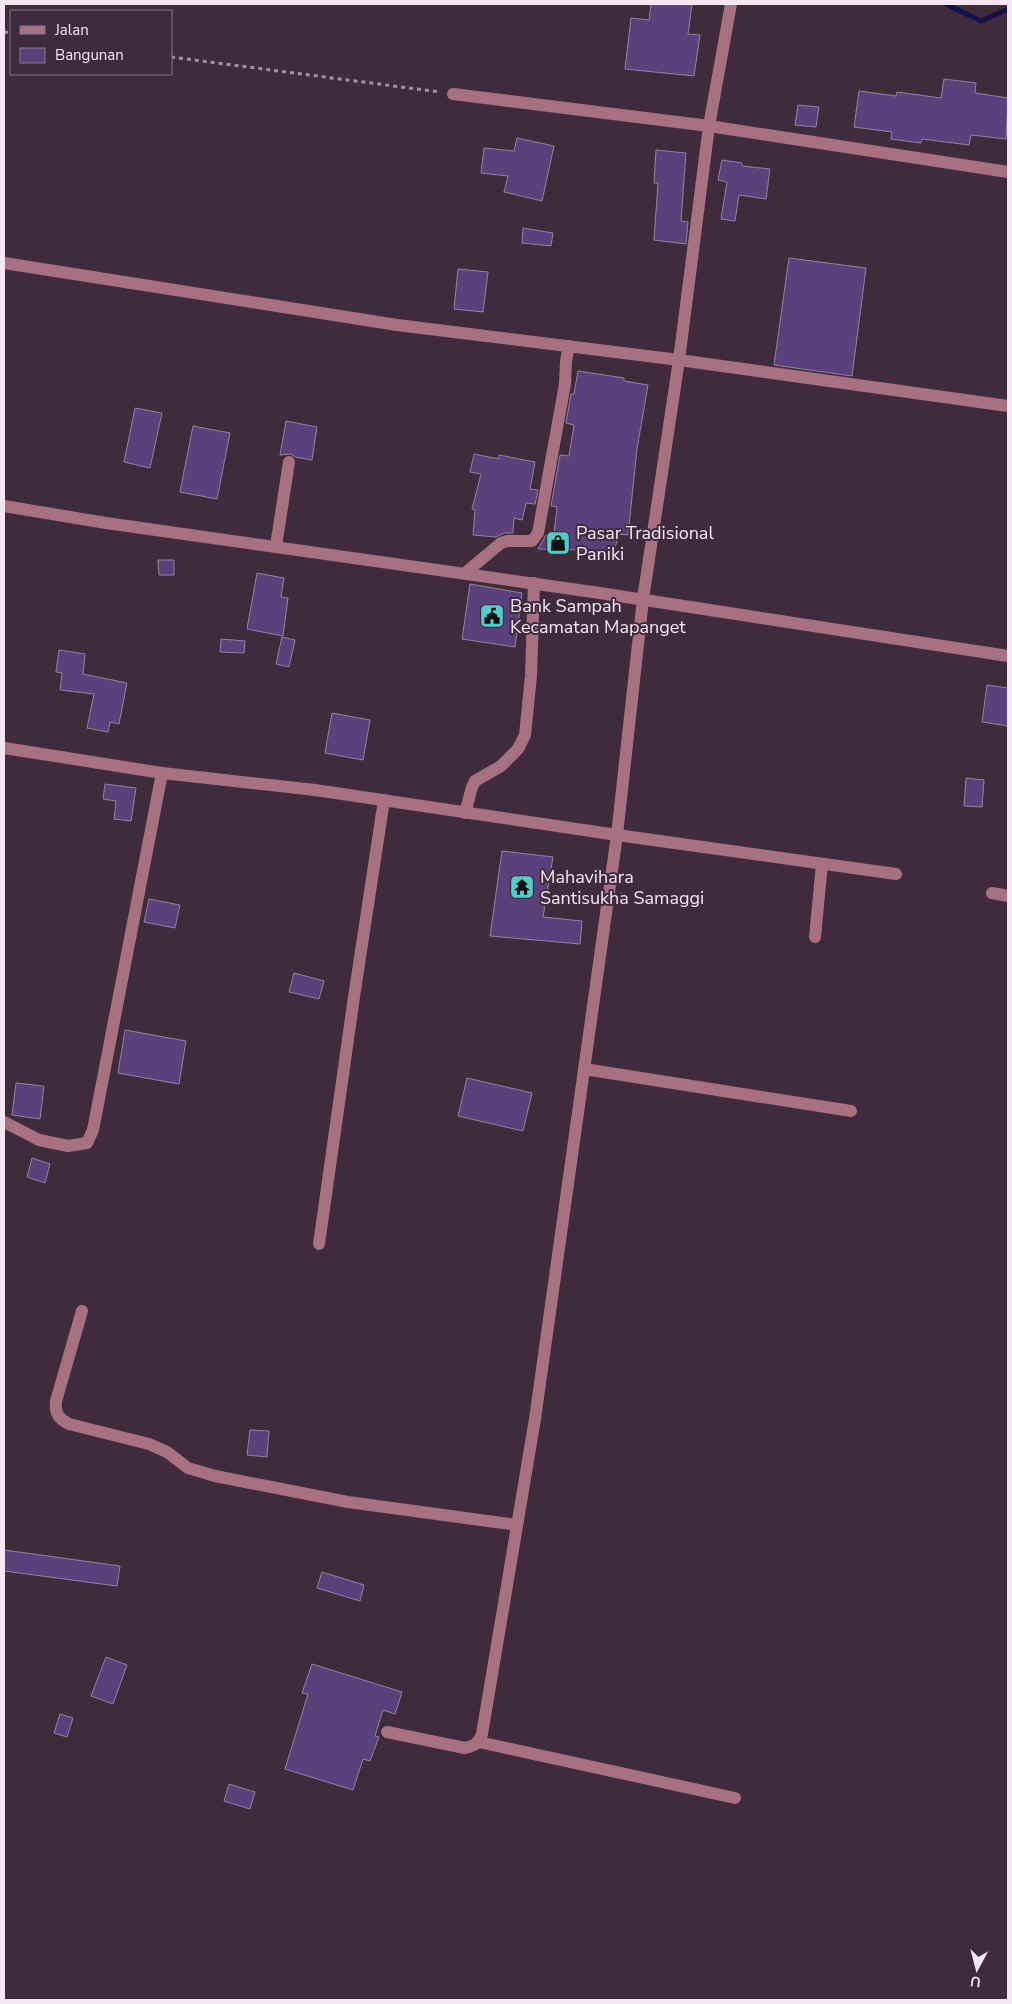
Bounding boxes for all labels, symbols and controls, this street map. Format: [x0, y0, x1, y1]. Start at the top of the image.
legend [10, 10, 172, 75]
text: Jalan [54, 20, 89, 40]
text: Bangunan [55, 45, 124, 65]
place label: Pasar Tradisional Paniki [576, 521, 714, 566]
shop icon: Pasar Tradisional Paniki [545, 530, 571, 556]
place label: Bank Sampah Kecamatan Mapanget [510, 594, 686, 639]
public building icon: Bank Sampah Kecamatan Mapanget [479, 603, 505, 629]
place label: Mahavihara Santisukha Samaggi [540, 865, 704, 910]
temple icon: Mahavihara Santisukha Samaggi [509, 874, 535, 900]
north arrow [952, 1944, 1002, 1994]
text: U [969, 1971, 982, 1991]

